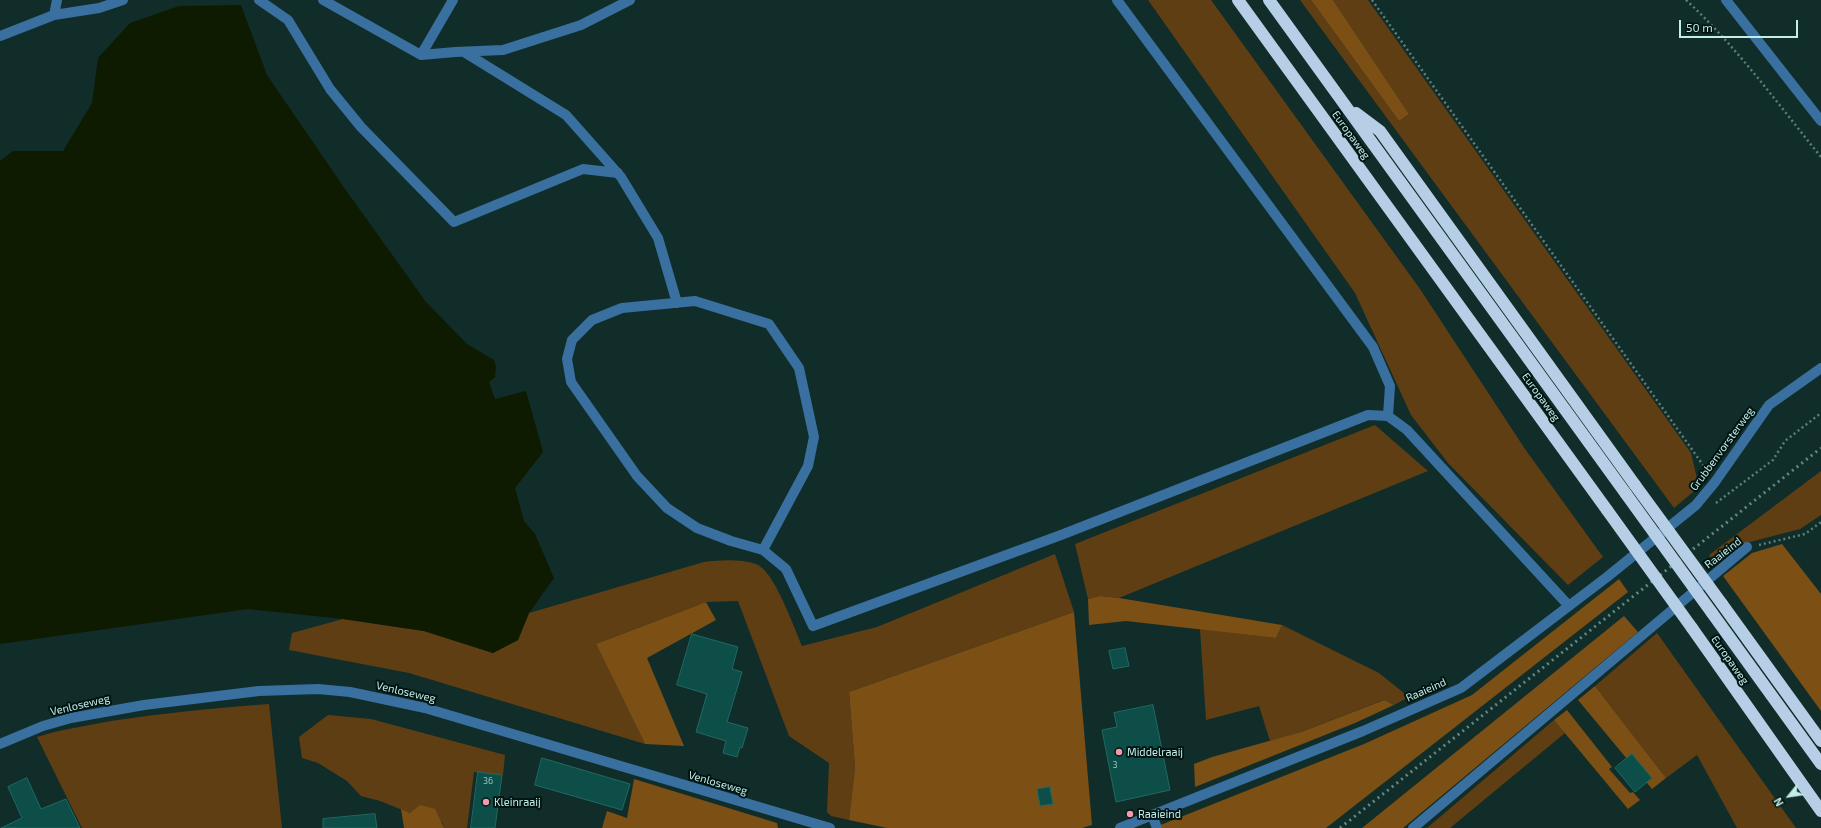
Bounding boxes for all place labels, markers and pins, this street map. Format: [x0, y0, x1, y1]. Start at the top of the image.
place label: Middelraaij [1127, 745, 1183, 759]
marker: Middelraaij [1114, 747, 1124, 757]
place label: Kleinraaij [494, 795, 541, 809]
marker: Kleinraaij [481, 797, 491, 807]
place label: Raaieind [1138, 807, 1181, 821]
marker: Raaieind [1125, 809, 1135, 819]

